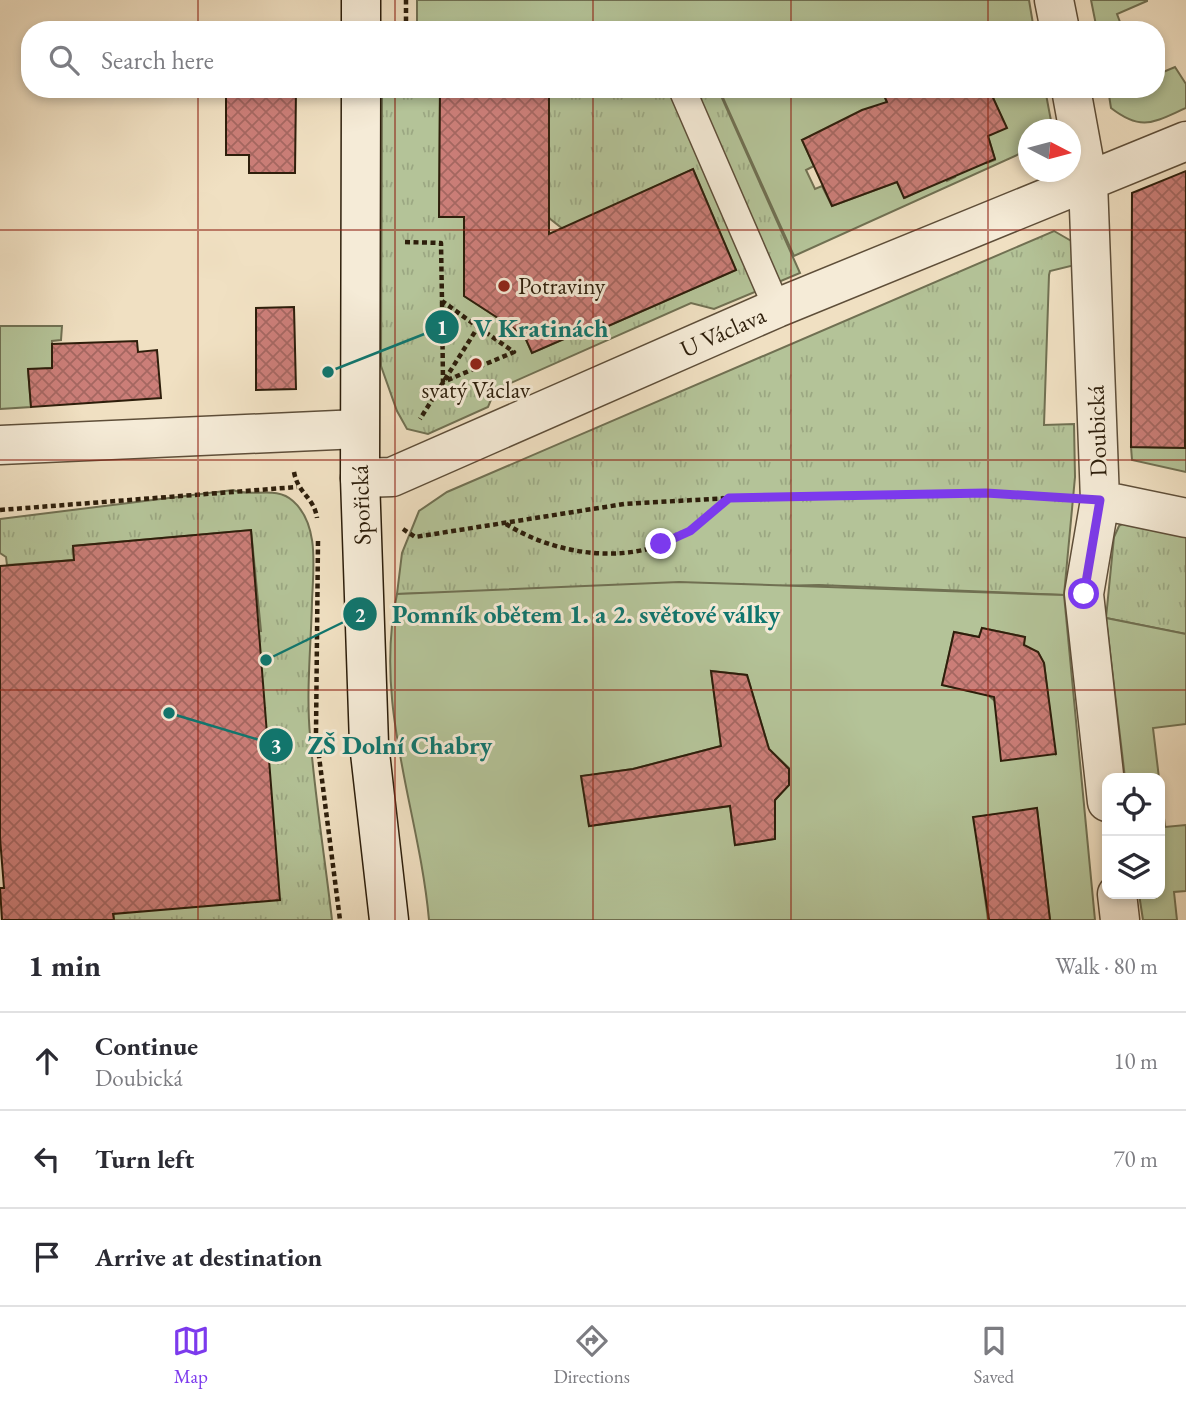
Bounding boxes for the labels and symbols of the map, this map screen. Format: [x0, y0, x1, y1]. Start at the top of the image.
north arrow [1018, 119, 1081, 182]
place label: Potraviny [518, 270, 606, 301]
marker: Potraviny [496, 278, 512, 294]
street label: U Václava [675, 299, 771, 364]
callout: V Kratinách [424, 304, 622, 351]
text: V Kratinách [473, 311, 609, 345]
text: 1 [436, 314, 448, 341]
marker: svatý Václav [468, 356, 484, 372]
place label: svatý Václav [422, 374, 531, 405]
street label: Doubická [1079, 384, 1114, 477]
street label: Spořická [344, 464, 377, 546]
route end [645, 528, 676, 559]
route start [1068, 578, 1099, 609]
callout: Pomník obětem 1. a 2. světové války [342, 591, 794, 638]
text: Pomník obětem 1. a 2. světové války [392, 597, 781, 631]
text: 2 [354, 601, 366, 628]
callout: ZŠ Dolní Chabry [259, 722, 507, 769]
text: ZŠ Dolní Chabry [308, 728, 493, 762]
text: 3 [270, 732, 282, 759]

